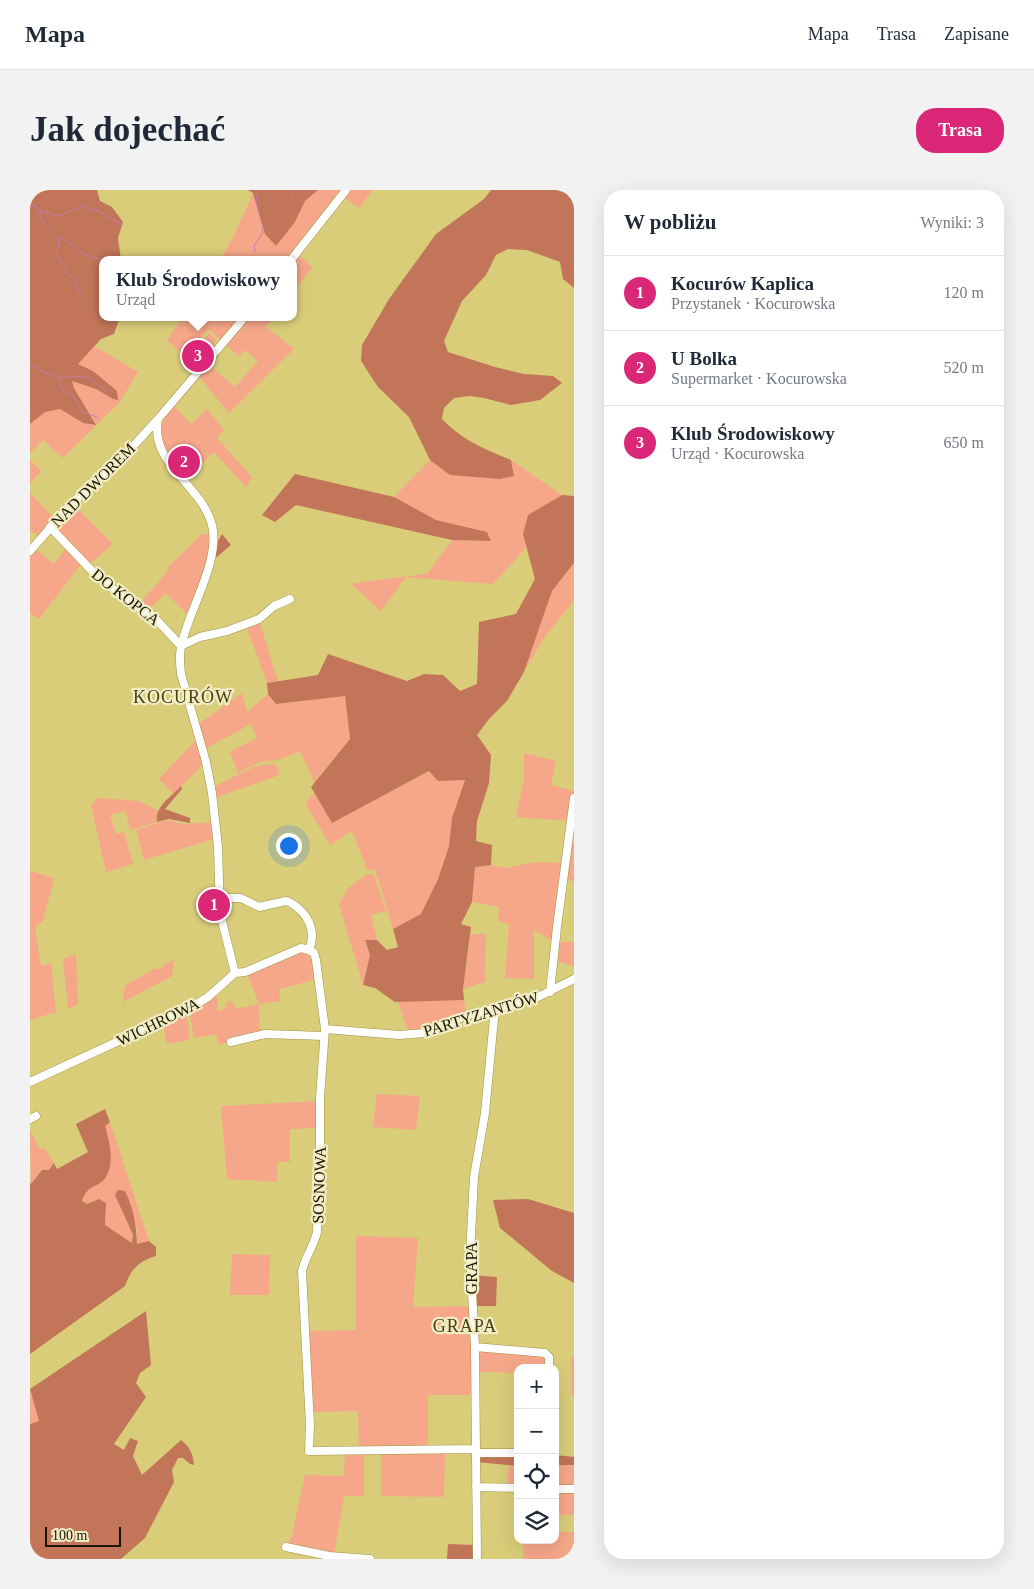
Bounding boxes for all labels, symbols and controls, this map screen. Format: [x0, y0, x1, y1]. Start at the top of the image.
text: Mapa [25, 21, 85, 47]
text: Mapa [808, 24, 849, 44]
text: Trasa [877, 24, 916, 44]
text: Zapisane [944, 24, 1009, 44]
button: Trasa [916, 108, 1004, 153]
text: Jak dojechać [30, 110, 225, 149]
text: W pobliżu [624, 210, 716, 234]
text: Wyniki: 3 [921, 214, 984, 231]
popup [99, 256, 297, 321]
text: Klub Środowiskowy [116, 269, 280, 290]
text: Kocurów Kaplica [671, 273, 814, 294]
text: 1 [636, 284, 644, 301]
text: 120 m [944, 284, 984, 301]
text: Urząd [116, 291, 155, 308]
text: Przystanek · Kocurowska [671, 295, 835, 312]
pin: 3 [182, 337, 214, 375]
text: U Bolka [671, 348, 737, 369]
text: 2 [636, 359, 644, 376]
text: 520 m [944, 359, 984, 376]
text: Supermarket · Kocurowska [671, 370, 847, 387]
text: Klub Środowiskowy [671, 423, 835, 444]
text: 3 [636, 434, 644, 451]
text: 650 m [944, 434, 984, 451]
street label: NAD DWOREM [48, 440, 138, 530]
pin: 2 [168, 443, 200, 481]
text: Urząd · Kocurowska [671, 445, 804, 462]
street label: DO KOPCA [89, 565, 164, 629]
district label: KOCURÓW [133, 686, 233, 707]
your location [276, 833, 302, 859]
pin: 1 [198, 886, 230, 924]
street label: PARTYZANTÓW [421, 987, 541, 1040]
street label: WICHROWA [114, 994, 202, 1049]
street label: SOSNOWA [309, 1146, 329, 1224]
street label: GRAPA [463, 1241, 480, 1294]
district label: GRAPA [433, 1316, 497, 1336]
map controls [514, 1364, 559, 1544]
button: + [514, 1364, 559, 1409]
button: − [514, 1409, 559, 1454]
button: locate [514, 1454, 559, 1499]
button: layers [514, 1499, 559, 1544]
scale bar [45, 1524, 121, 1547]
text: 100 m [52, 1528, 87, 1543]

